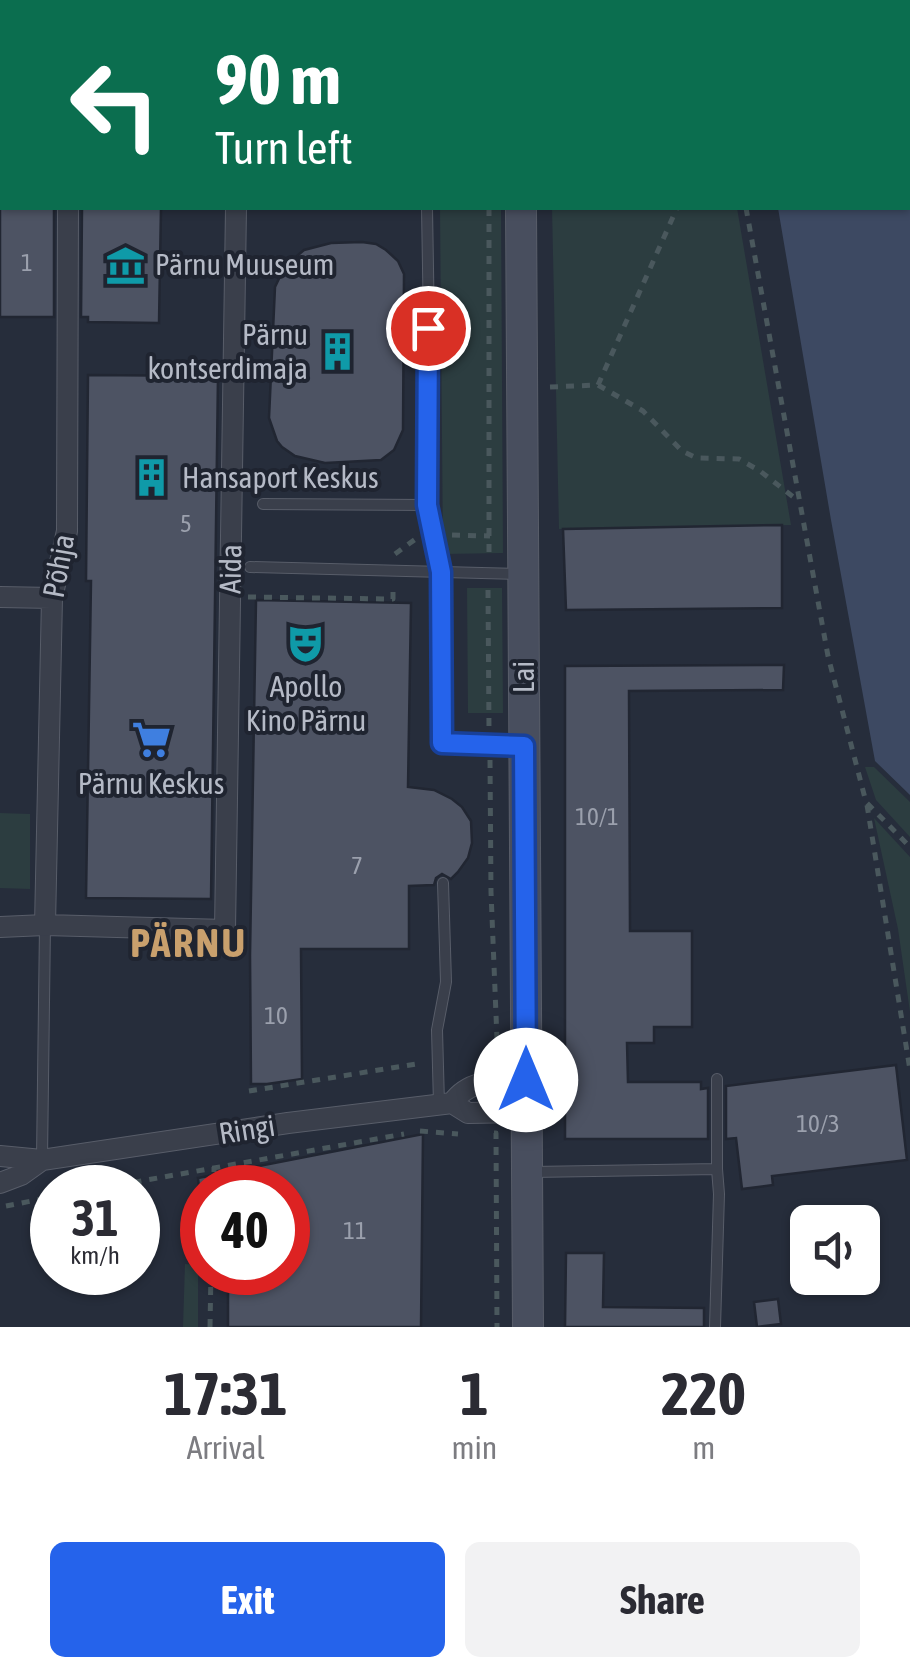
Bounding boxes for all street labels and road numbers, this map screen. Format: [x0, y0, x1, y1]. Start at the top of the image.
street label: Põhja [36, 531, 80, 600]
street label: Aida [213, 544, 247, 594]
street label: Lai [506, 661, 540, 693]
street label: Ringi [216, 1108, 277, 1150]

